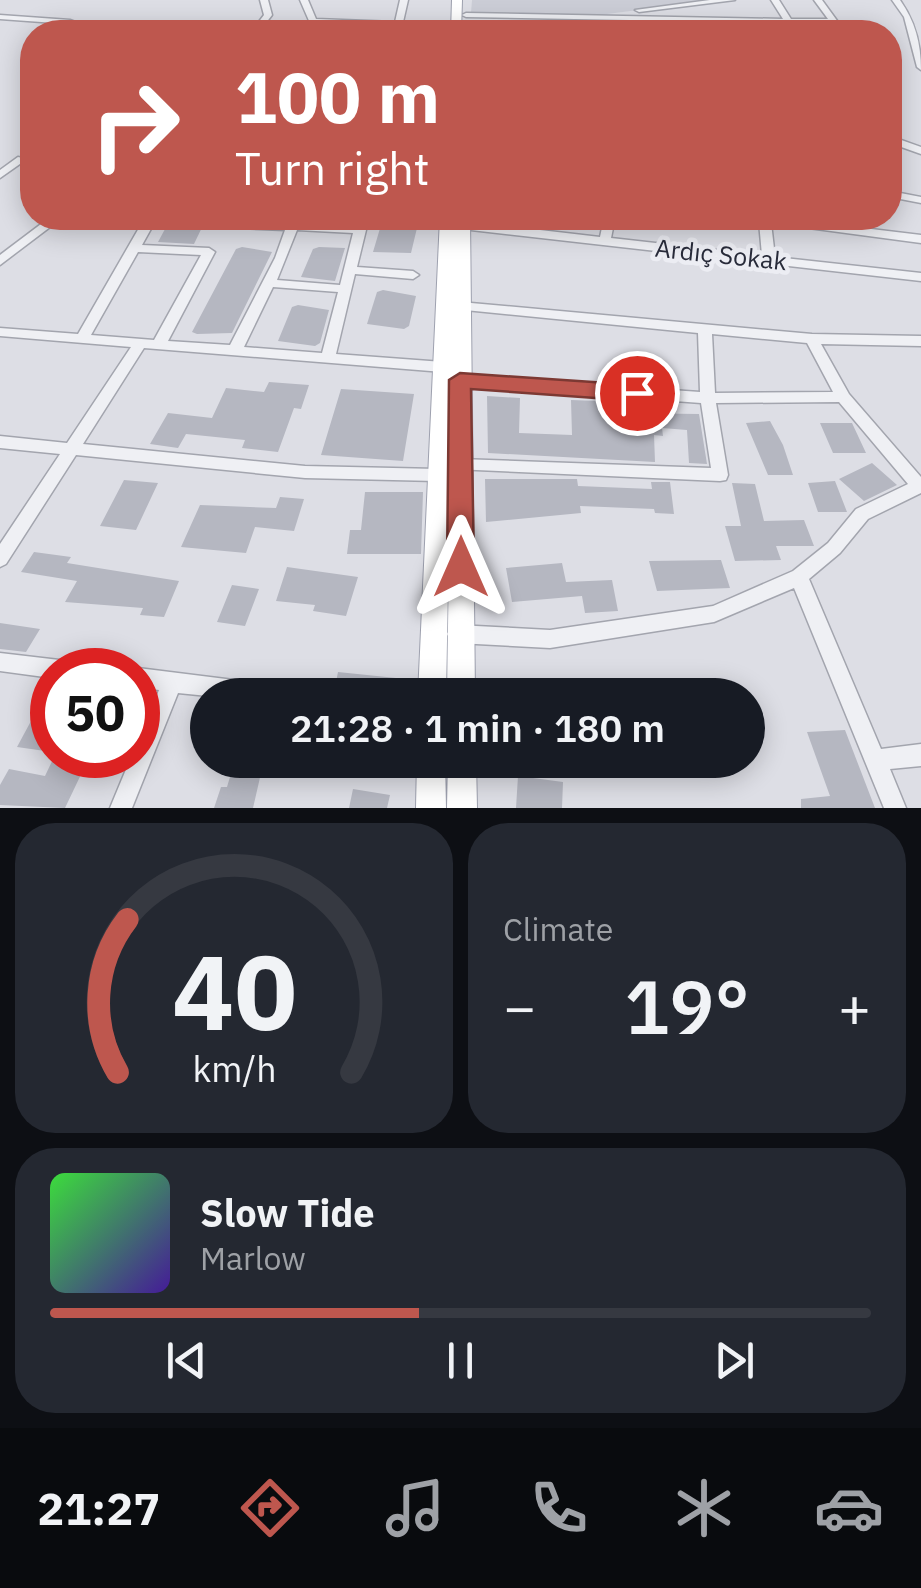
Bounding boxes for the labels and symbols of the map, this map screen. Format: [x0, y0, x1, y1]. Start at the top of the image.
street label: Ardıç Sokak [653, 231, 789, 277]
pin [595, 351, 680, 436]
position arrow [409, 515, 513, 619]
speed limit sign: 50 [30, 648, 160, 778]

